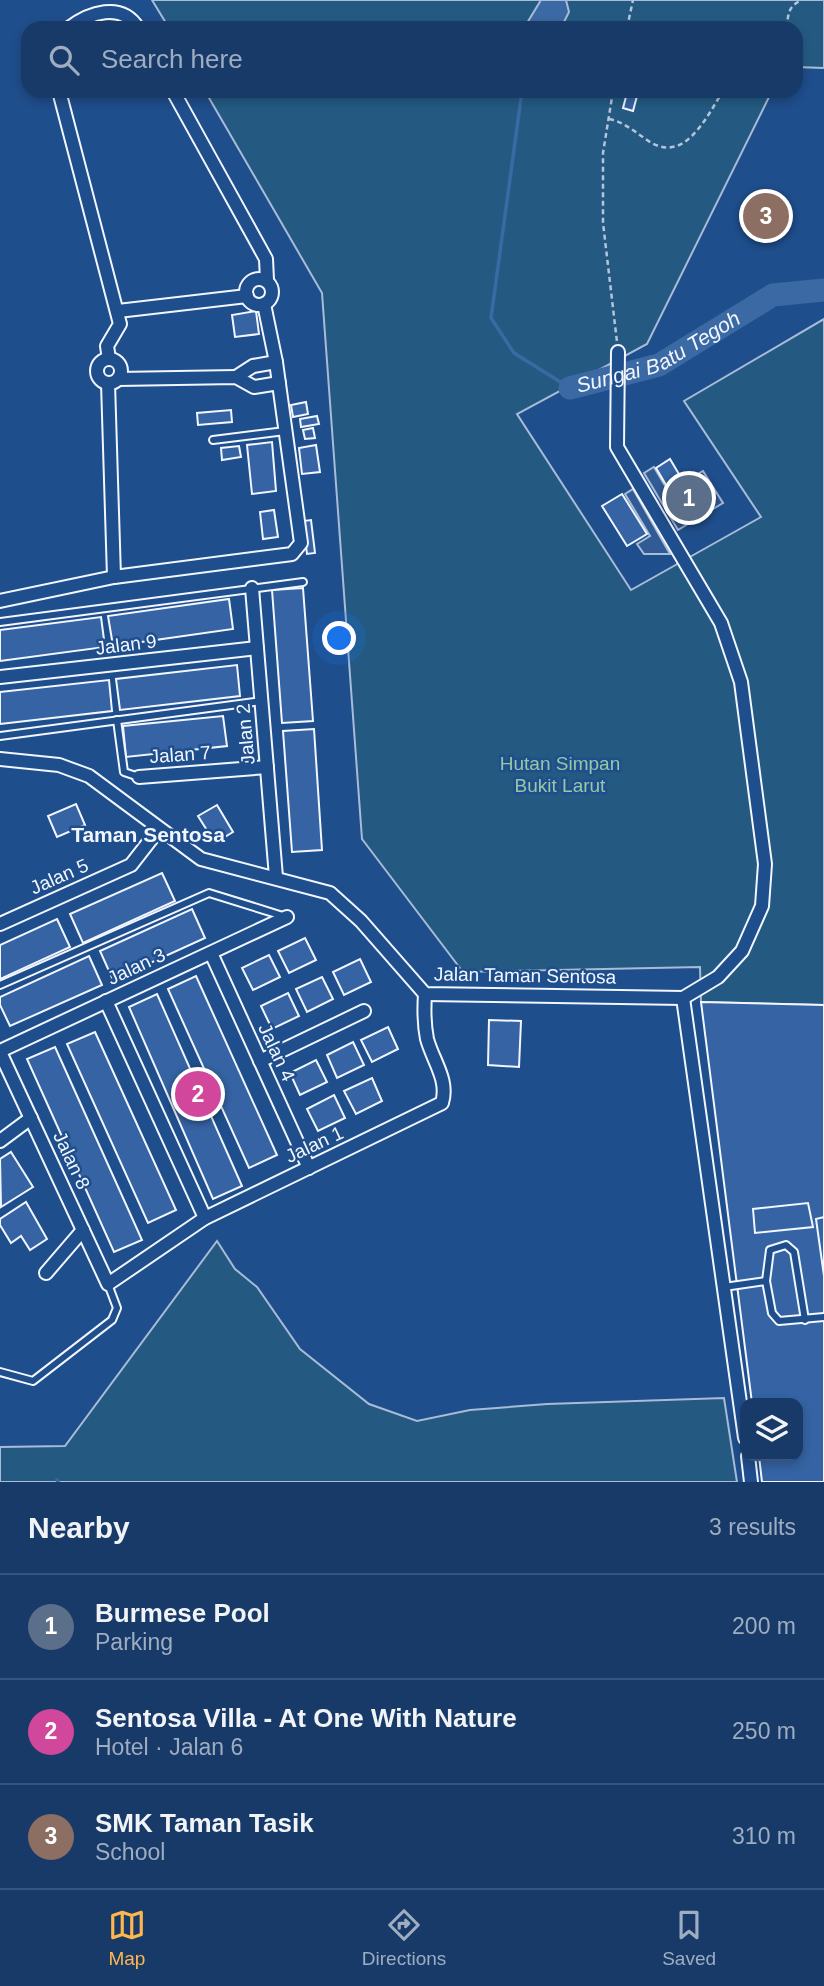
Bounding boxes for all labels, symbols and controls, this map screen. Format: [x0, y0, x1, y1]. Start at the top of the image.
search box [21, 21, 803, 98]
icon: search [45, 41, 83, 79]
text: Search here [101, 44, 243, 74]
pin: 3 [743, 190, 789, 242]
water label: Sungai Batu Tegoh [574, 306, 744, 397]
pin: 1 [666, 472, 712, 524]
your location [322, 621, 356, 655]
street label: Jalan 9 [94, 630, 158, 659]
street label: Jalan 2 [232, 703, 259, 765]
street label: Jalan 7 [149, 742, 211, 767]
park label: Hutan Simpan Bukit Larut [500, 753, 620, 796]
district label: Taman Sentosa [71, 823, 225, 846]
street label: Jalan 5 [27, 854, 91, 899]
street label: Jalan 3 [104, 944, 168, 989]
street label: Jalan Taman Sentosa [434, 963, 617, 988]
street label: Jalan 4 [254, 1020, 299, 1085]
pin: 2 [175, 1068, 221, 1120]
street label: Jalan 1 [282, 1122, 346, 1167]
street label: Jalan 8 [49, 1128, 94, 1192]
map controls [740, 1398, 803, 1461]
button: layers [740, 1398, 803, 1461]
text: Nearby [28, 1511, 130, 1544]
text: 3 results [709, 1514, 796, 1540]
text: Burmese Pool [95, 1598, 270, 1628]
text: 1 [45, 1613, 57, 1639]
text: 200 m [732, 1613, 796, 1639]
text: Parking [95, 1629, 173, 1655]
text: Sentosa Villa - At One With Nature [95, 1703, 517, 1733]
text: 2 [45, 1718, 57, 1744]
text: 250 m [732, 1718, 796, 1744]
text: Hotel · Jalan 6 [95, 1734, 243, 1760]
text: SMK Taman Tasik [95, 1808, 314, 1838]
text: 3 [45, 1823, 57, 1849]
text: 310 m [732, 1823, 796, 1849]
text: School [95, 1839, 165, 1865]
tab: Map [108, 1906, 146, 1970]
tab: Directions [362, 1906, 446, 1970]
tab: Saved [662, 1906, 716, 1970]

